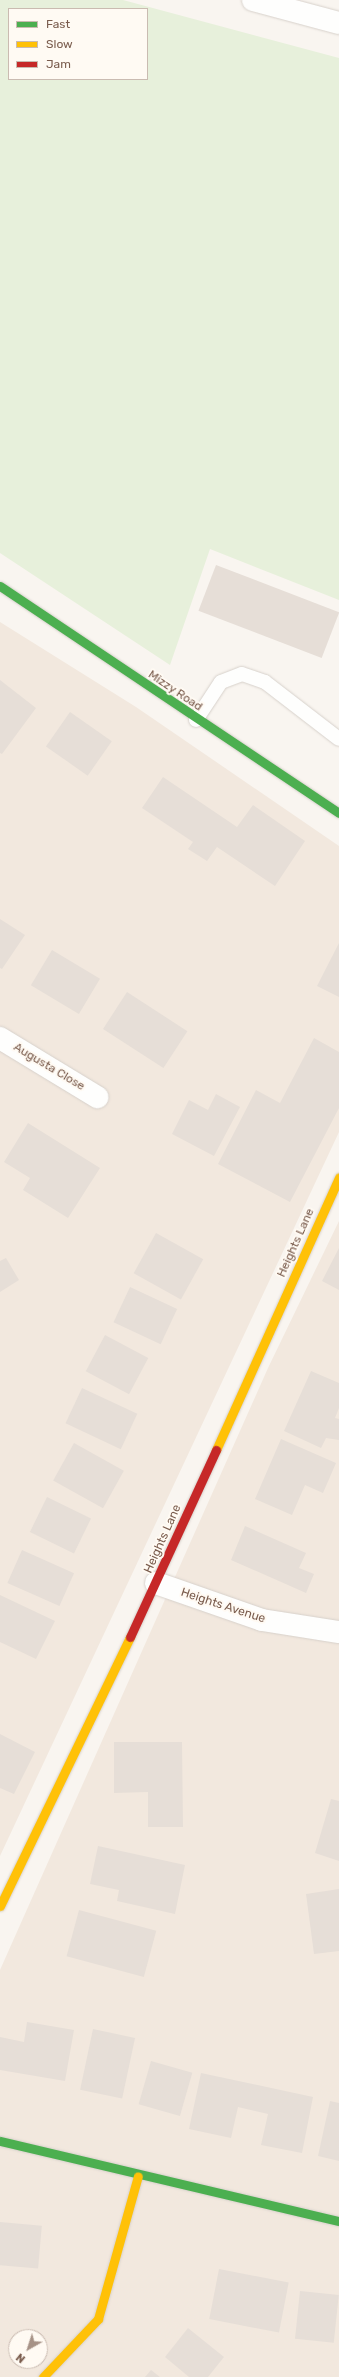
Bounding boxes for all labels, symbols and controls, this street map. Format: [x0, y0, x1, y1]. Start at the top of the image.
legend [8, 8, 148, 80]
text: Fast [46, 17, 70, 31]
text: Slow [46, 37, 73, 51]
text: Jam [46, 57, 71, 71]
street label: Mizzy Road [145, 668, 205, 714]
street label: Augusta Close [11, 1040, 87, 1094]
street label: Heights Lane [274, 1206, 318, 1280]
street label: Heights Lane [141, 1502, 185, 1576]
street label: Heights Avenue [179, 1586, 267, 1626]
north arrow [8, 2329, 48, 2369]
text: N [14, 2350, 28, 2365]

